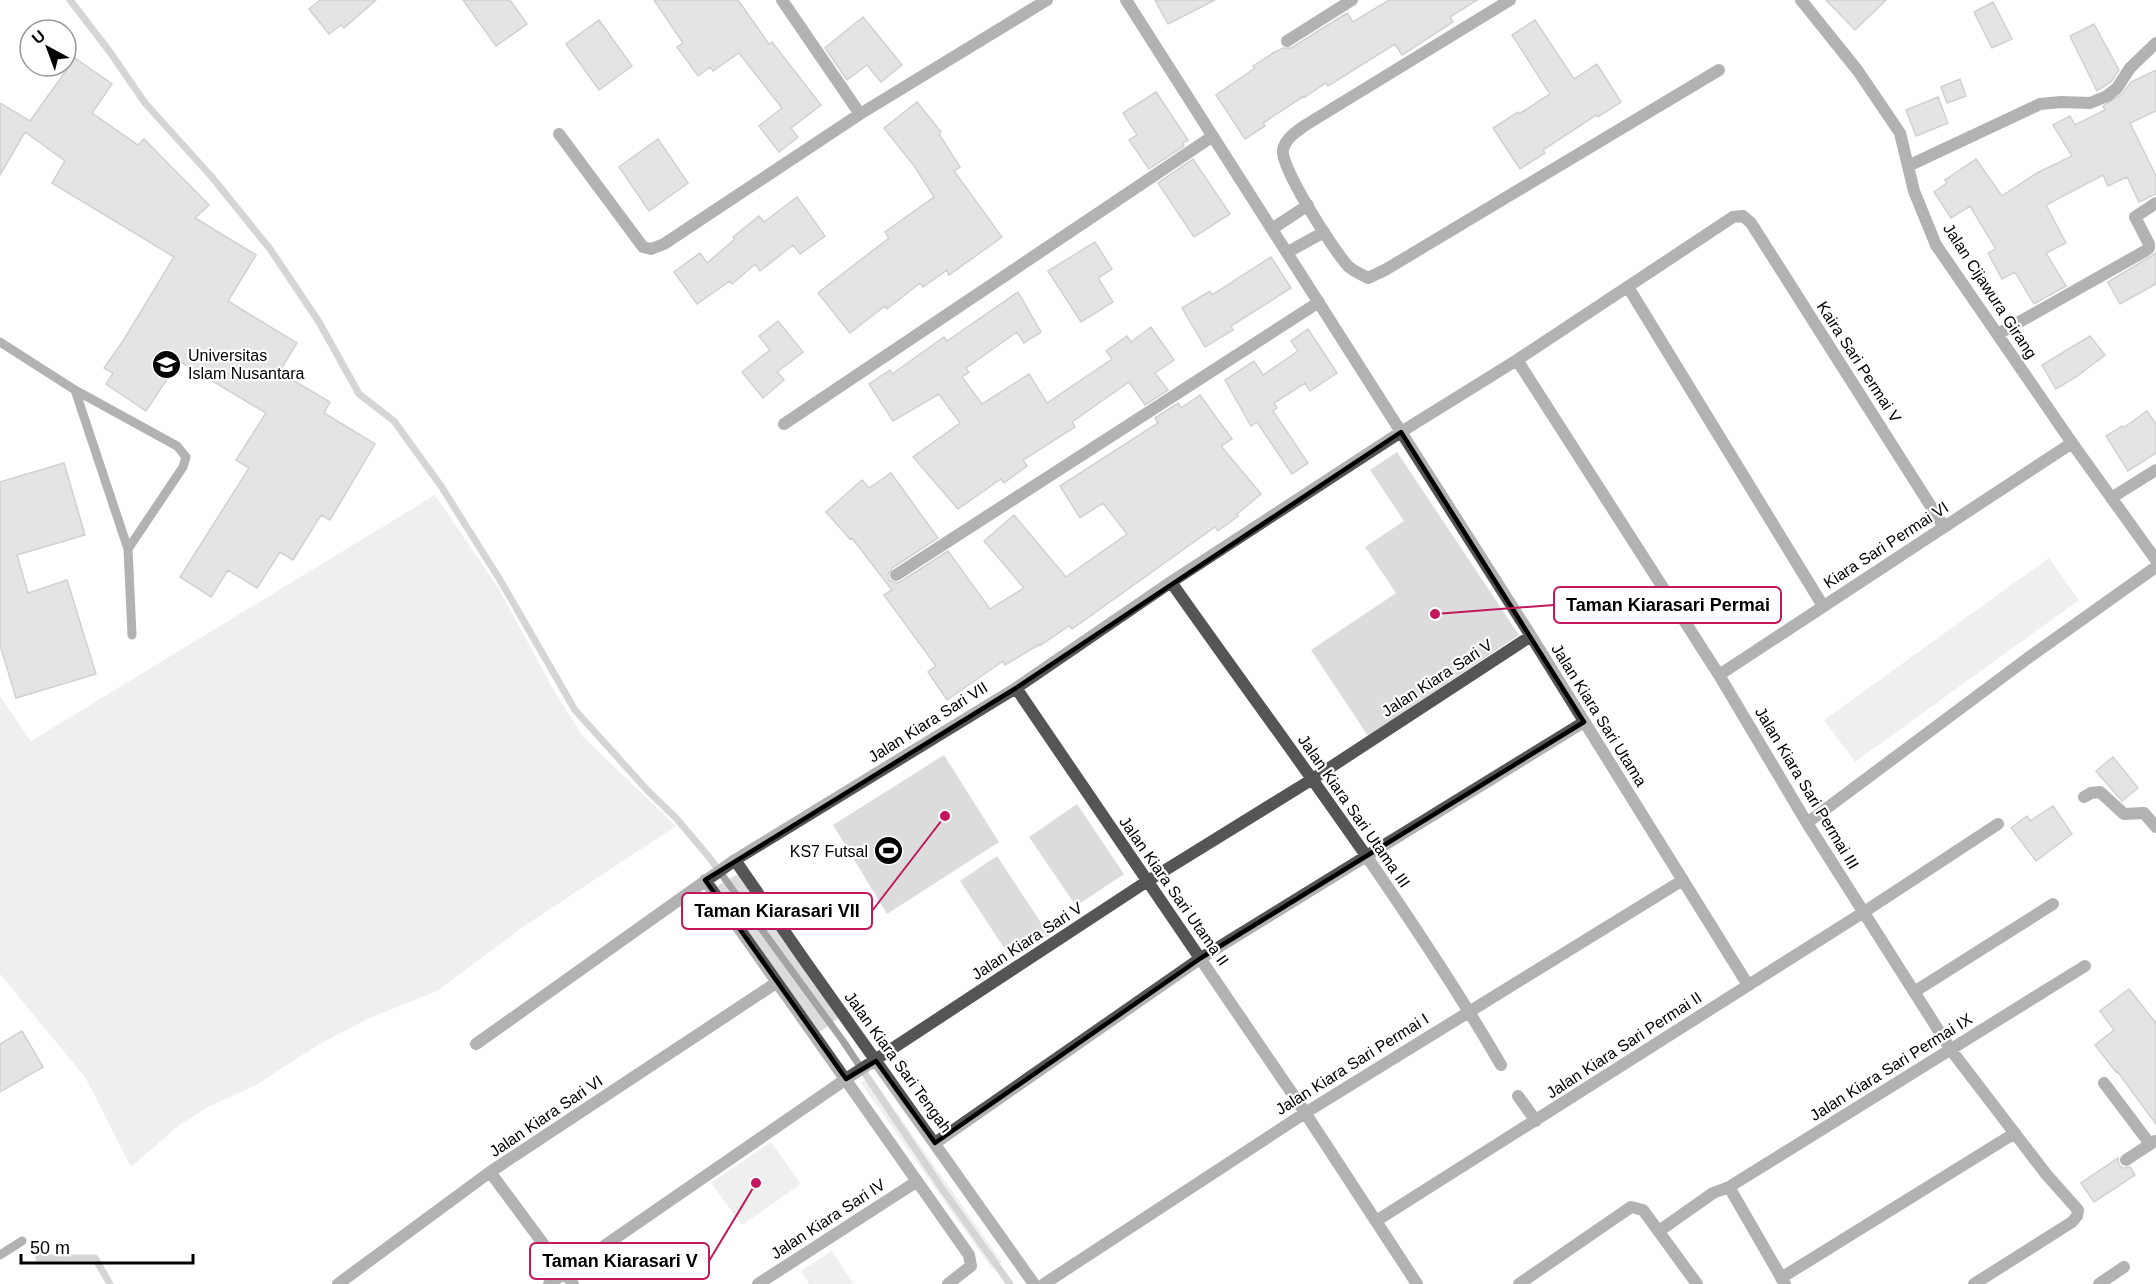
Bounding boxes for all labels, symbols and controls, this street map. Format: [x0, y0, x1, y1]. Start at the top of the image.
north arrow [18, 18, 78, 78]
text: U [29, 27, 48, 47]
street label: Jalan Cijawura Girang [1940, 220, 2040, 362]
street label: Kaira Sari Permai V [1814, 298, 1905, 426]
place label: Universitas Islam Nusantara [188, 347, 305, 382]
school or university icon: Universitas Islam Nusantara [151, 348, 183, 380]
street label: Kiara Sari Permai VI [1821, 498, 1951, 592]
callout: Taman Kiarasari Permai [1554, 587, 1781, 623]
text: Taman Kiarasari Permai [1566, 595, 1770, 615]
street label: Jalan Kiara Sari V [1379, 636, 1496, 720]
street label: Jalan Kiara Sari Utama [1548, 641, 1650, 789]
street label: Jalan Kiara Sari VII [865, 679, 991, 765]
street label: Jalan Kiara Sari Permai III [1752, 704, 1862, 872]
street label: Jalan Kiara Sari Utama III [1295, 731, 1413, 891]
street label: Jalan Kiara Sari Utama II [1116, 813, 1232, 969]
sports icon: KS7 Futsal [873, 835, 905, 867]
place label: KS7 Futsal [790, 843, 868, 860]
callout: Taman Kiarasari VII [682, 893, 872, 929]
street label: Jalan Kiara Sari V [969, 899, 1086, 983]
text: Taman Kiarasari VII [694, 901, 860, 921]
street label: Jalan Kiara Sari Tengah [841, 988, 955, 1136]
street label: Jalan Kiara Sari Permai II [1543, 988, 1705, 1102]
street label: Jalan Kiara Sari Permai I [1272, 1010, 1432, 1118]
street label: Jalan Kiara Sari Permai IX [1807, 1010, 1975, 1124]
street label: Jalan Kiara Sari VI [486, 1072, 606, 1160]
street label: Jalan Kiara Sari IV [768, 1176, 888, 1262]
scale bar [21, 1227, 194, 1265]
text: 50 m [30, 1238, 70, 1258]
callout: Taman Kiarasari V [530, 1243, 709, 1279]
text: Taman Kiarasari V [542, 1251, 698, 1271]

